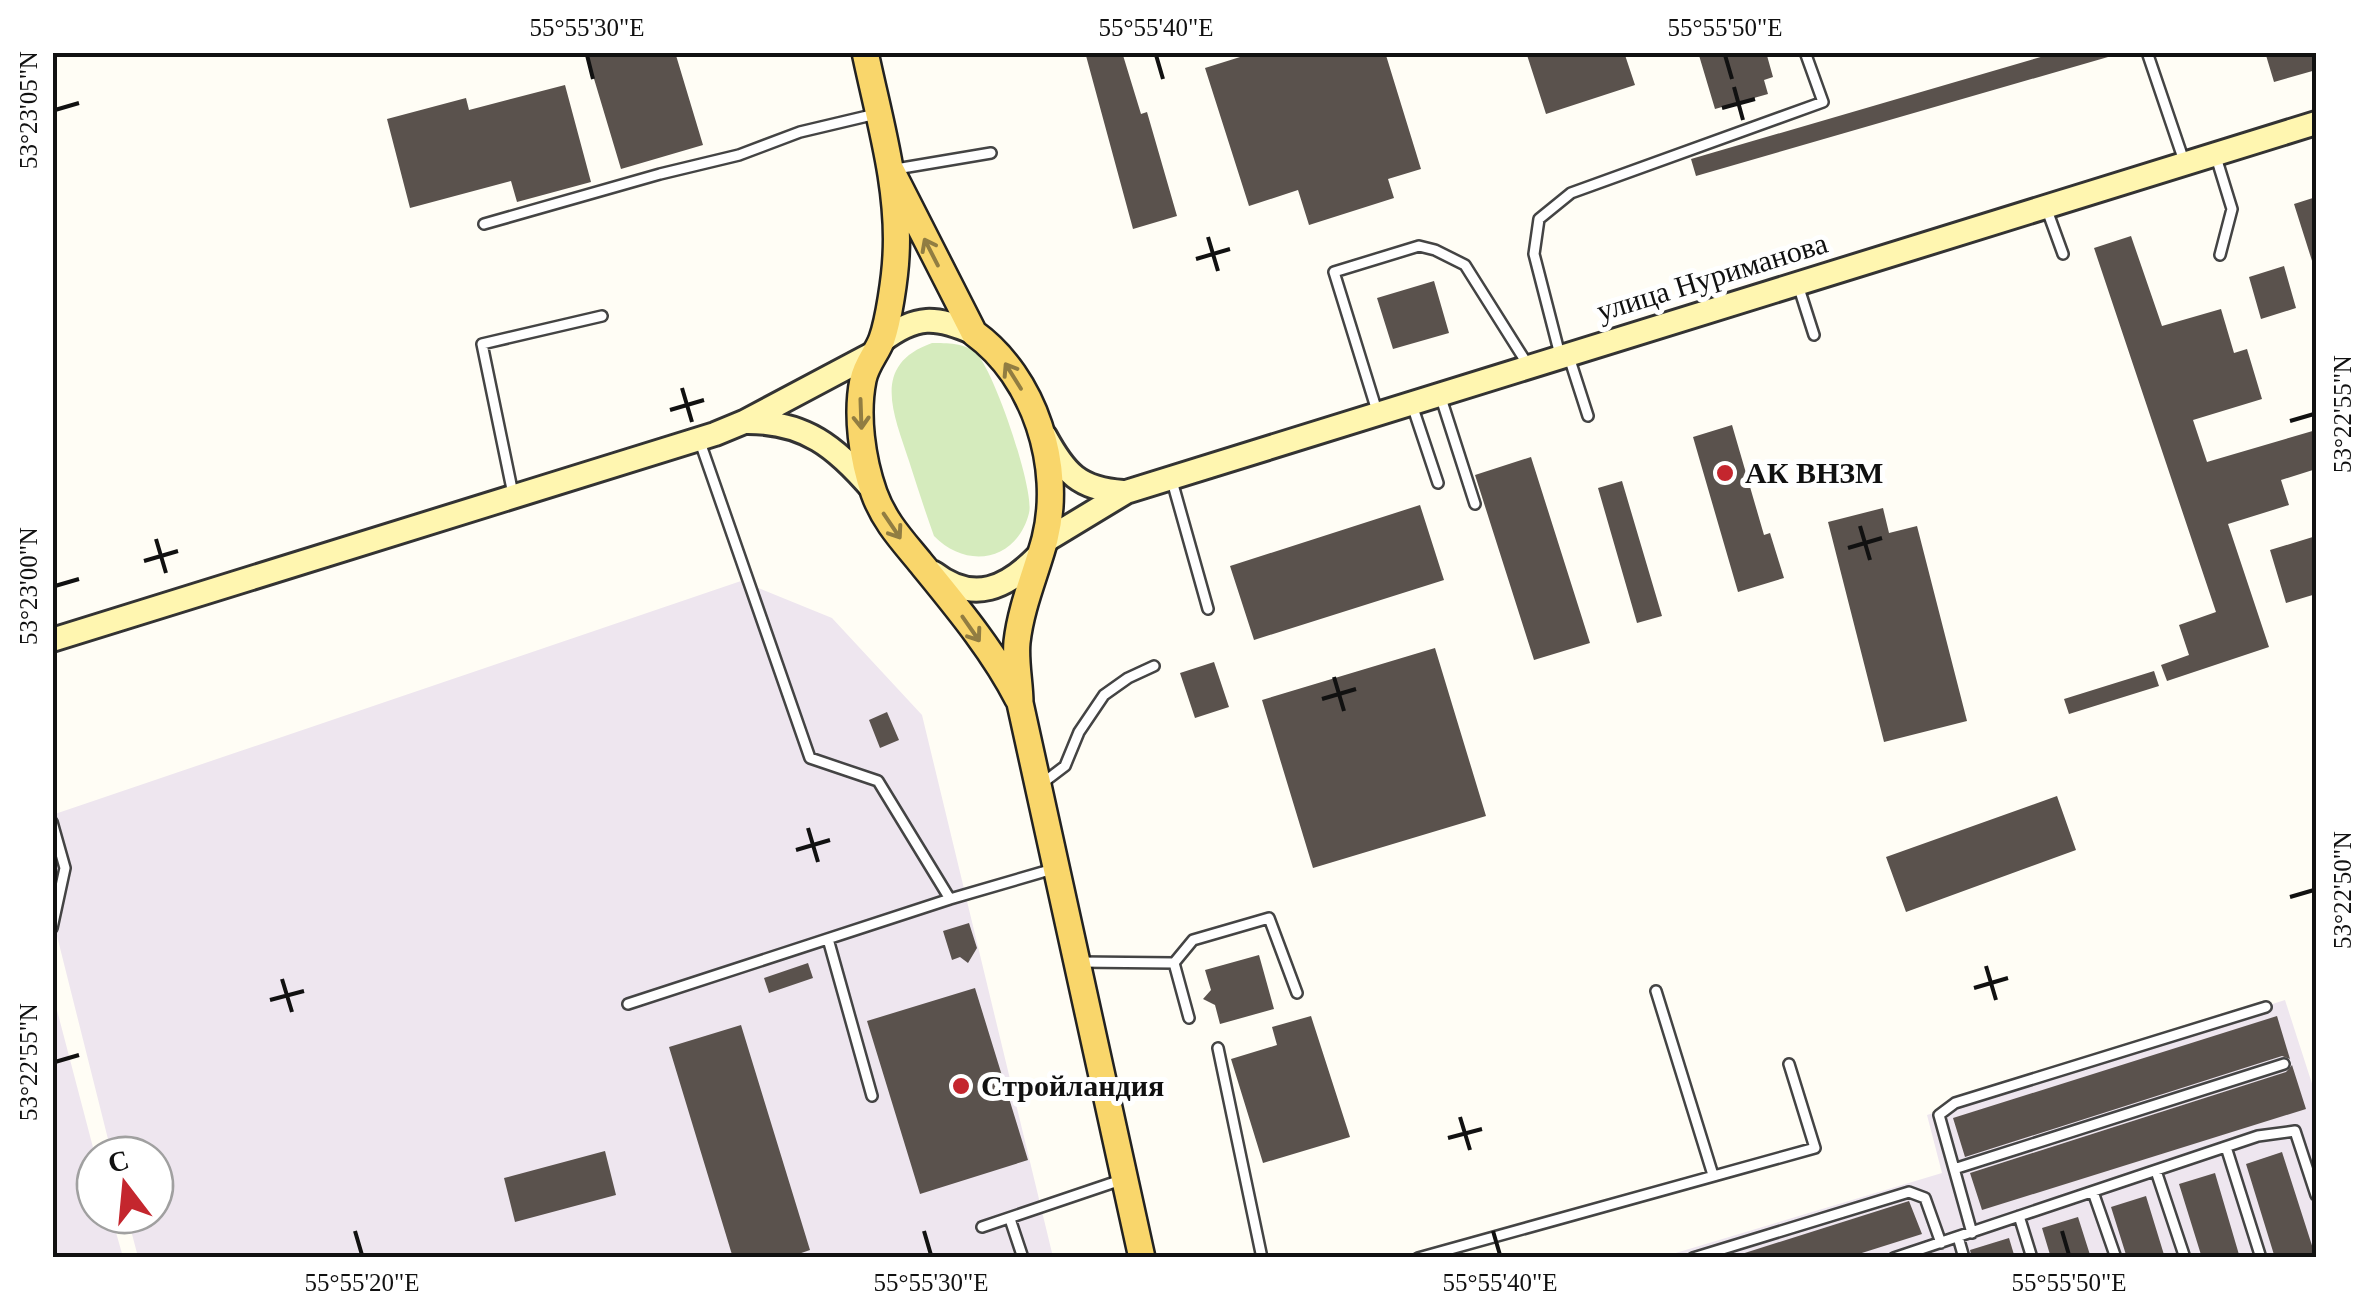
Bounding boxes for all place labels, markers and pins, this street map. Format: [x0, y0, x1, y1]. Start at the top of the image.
place label: АК ВНЗМ [1745, 456, 1883, 489]
marker: АК ВНЗМ [1714, 462, 1736, 484]
place label: Стройландия [981, 1069, 1164, 1102]
marker: Стройландия [950, 1075, 972, 1097]

